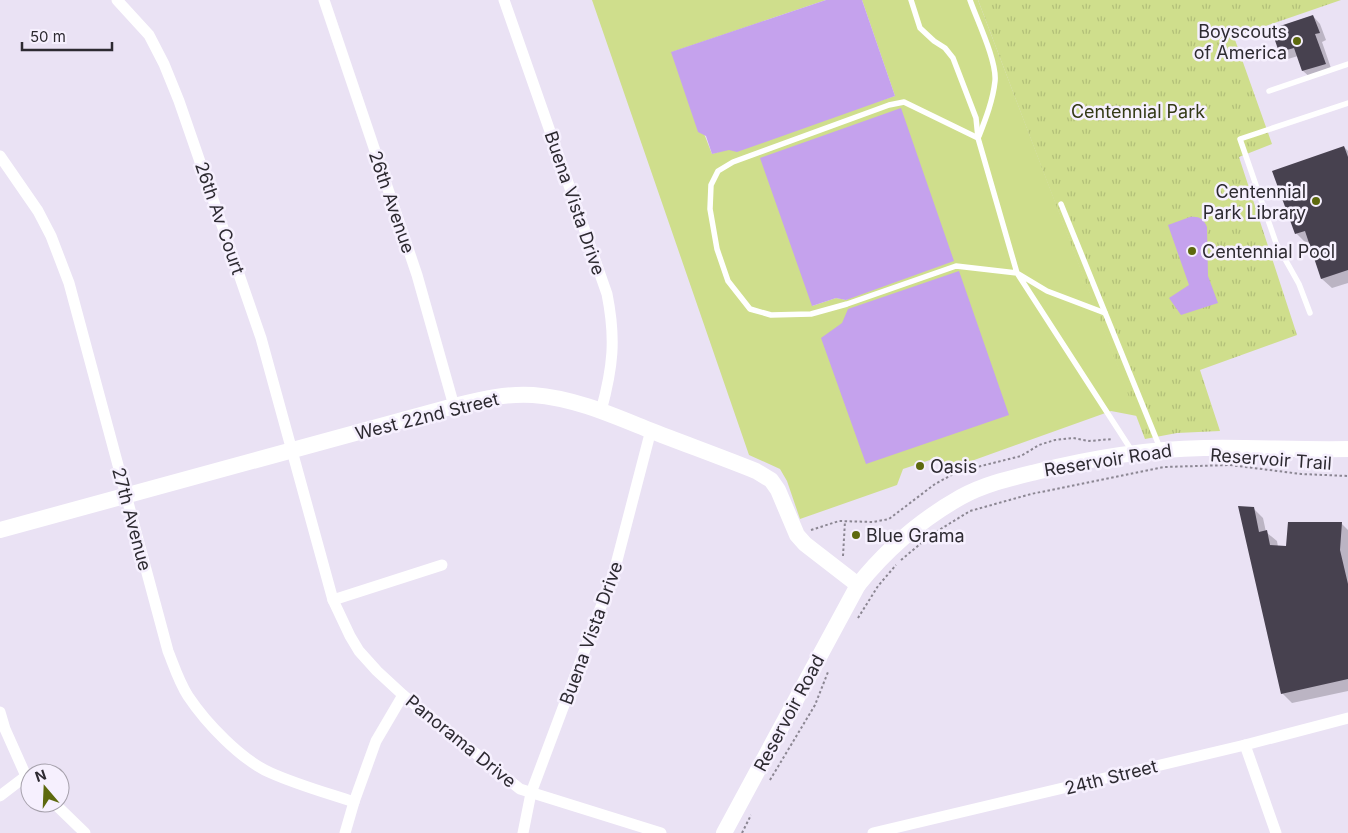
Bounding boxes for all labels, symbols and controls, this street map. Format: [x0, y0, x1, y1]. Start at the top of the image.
scale bar [22, 20, 112, 52]
place label: Boyscouts of America [1194, 21, 1287, 63]
text: 50 m [30, 27, 66, 46]
marker: Boyscouts of America [1291, 35, 1303, 47]
park label: Centennial Park [1071, 101, 1205, 122]
street label: Buena Vista Drive [541, 128, 609, 278]
street label: 26th Avenue [365, 148, 419, 256]
street label: 26th Av Court [191, 159, 249, 277]
place label: Centennial Park Library [1203, 181, 1306, 223]
marker: Centennial Park Library [1310, 195, 1322, 207]
place label: Centennial Pool [1202, 241, 1335, 262]
marker: Centennial Pool [1186, 245, 1198, 257]
street label: West 22nd Street [353, 388, 501, 444]
street label: Reservoir Road [1043, 440, 1173, 480]
street label: Reservoir Trail [1210, 444, 1332, 474]
place label: Oasis [930, 456, 977, 477]
marker: Oasis [914, 460, 926, 472]
street label: 27th Avenue [108, 465, 156, 573]
place label: Blue Grama [866, 525, 965, 546]
marker: Blue Grama [850, 529, 862, 541]
street label: Buena Vista Drive [555, 559, 627, 707]
street label: Reservoir Road [749, 651, 829, 775]
street label: Panorama Drive [402, 690, 520, 792]
street label: 24th Street [1063, 755, 1160, 799]
north arrow [20, 763, 70, 813]
text: N [33, 765, 48, 785]

